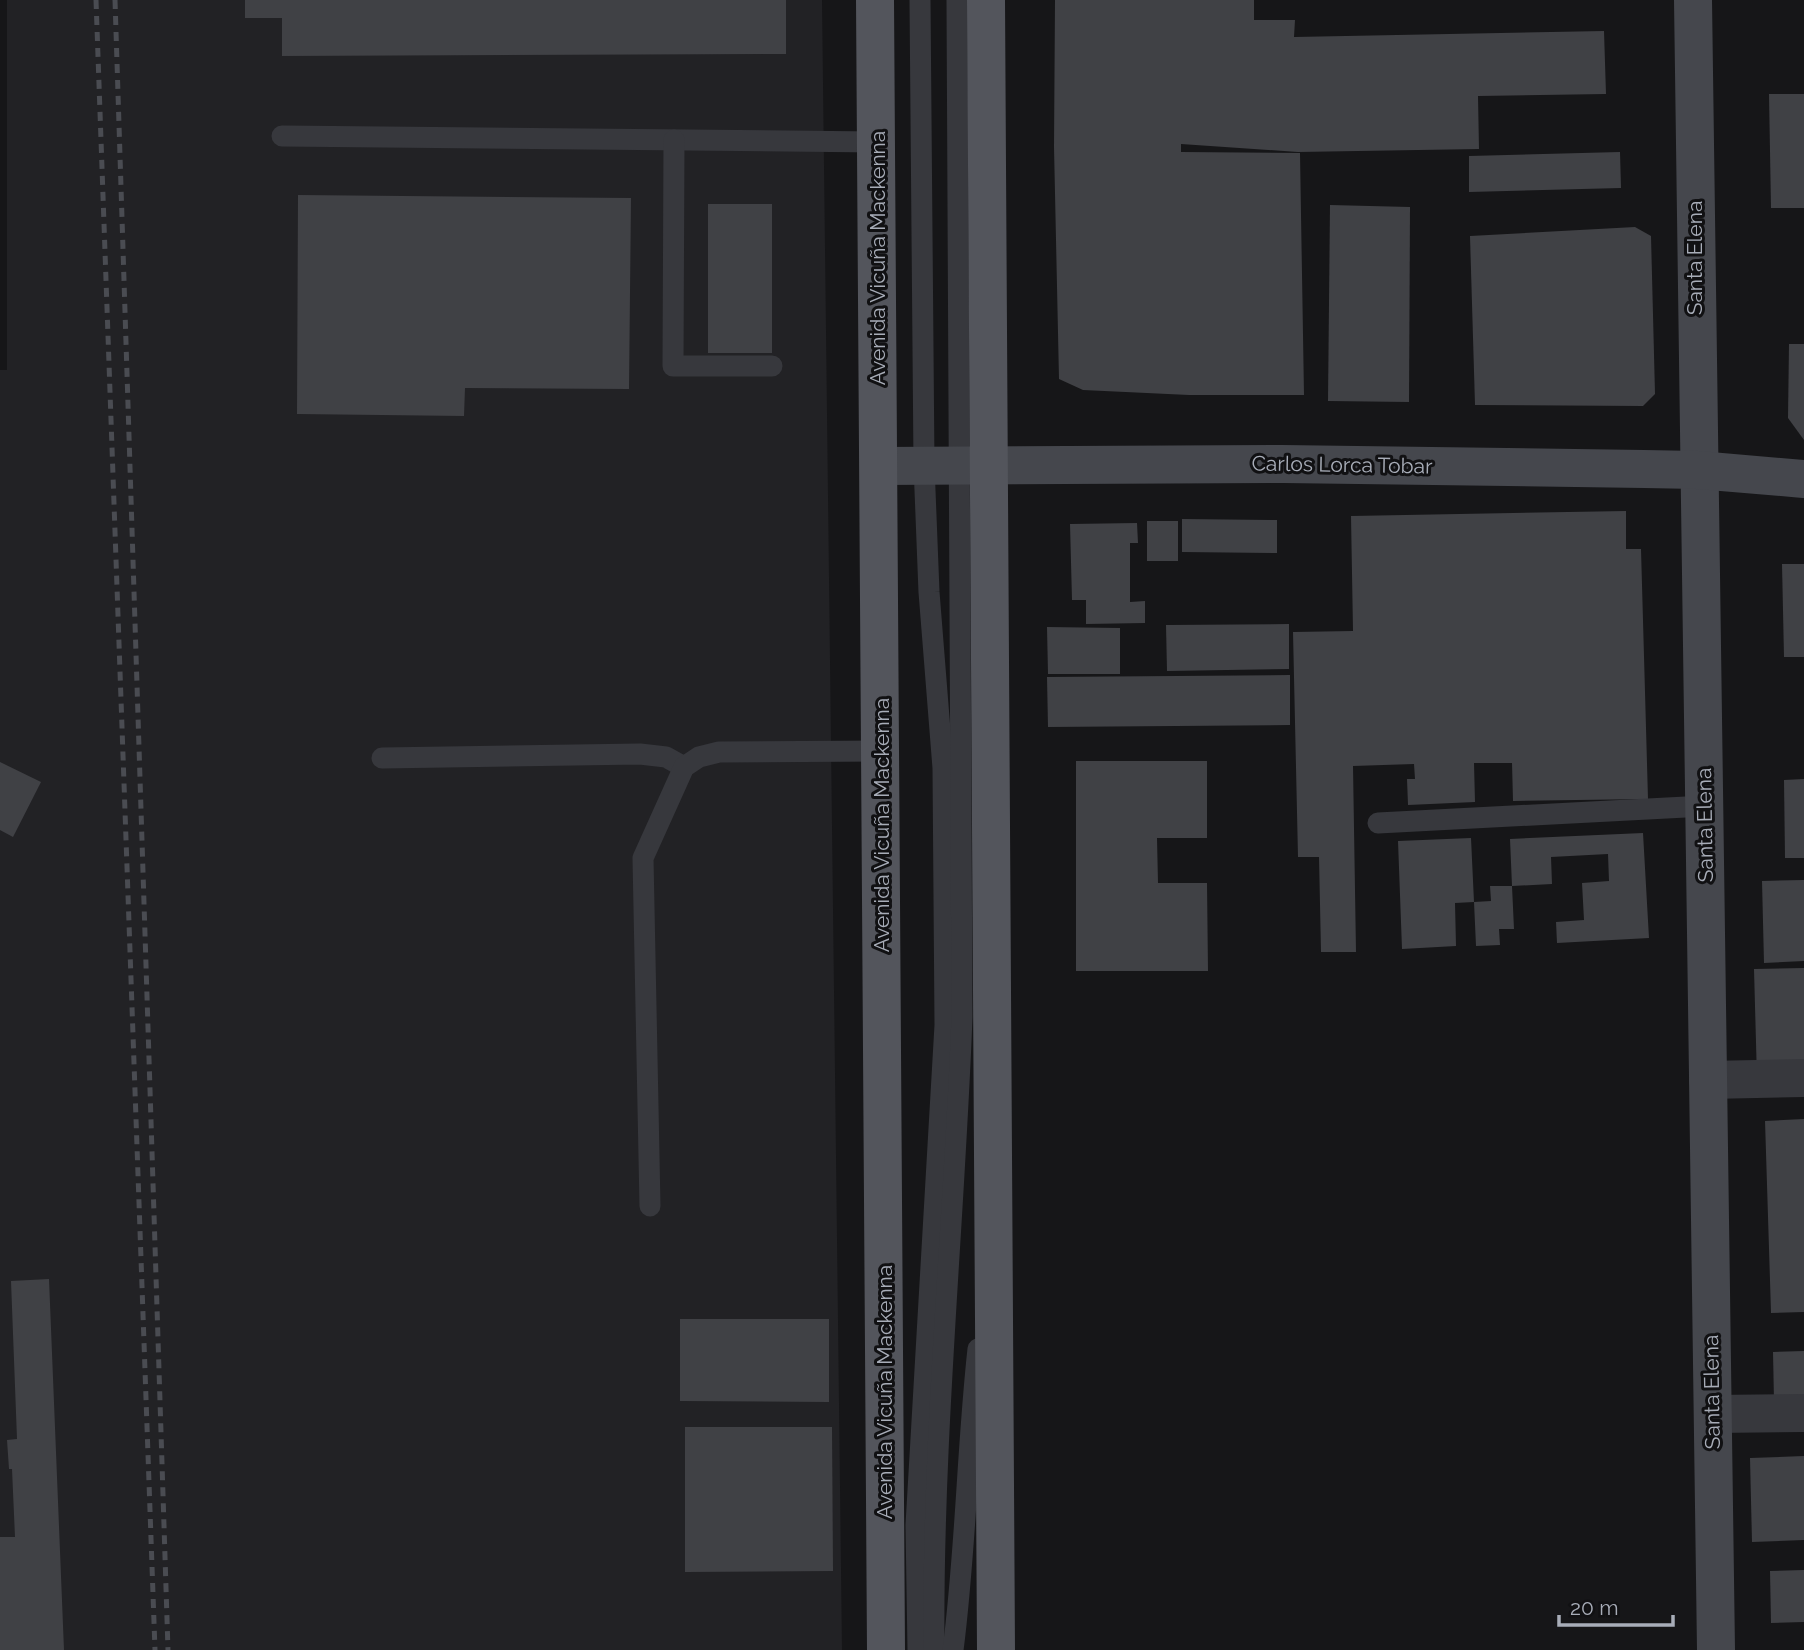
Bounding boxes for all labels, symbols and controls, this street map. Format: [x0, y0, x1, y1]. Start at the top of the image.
street label: Avenida Vicuña Mackenna [865, 131, 890, 385]
street label: Santa Elena [1682, 201, 1707, 315]
street label: Carlos Lorca Tobar [1251, 450, 1433, 479]
street label: Avenida Vicuña Mackenna [869, 698, 894, 952]
street label: Santa Elena [1691, 767, 1718, 883]
street label: Avenida Vicuña Mackenna [872, 1265, 897, 1519]
street label: Santa Elena [1698, 1334, 1725, 1450]
scale bar [1559, 1584, 1673, 1628]
text: 20 m [1570, 1595, 1618, 1620]

